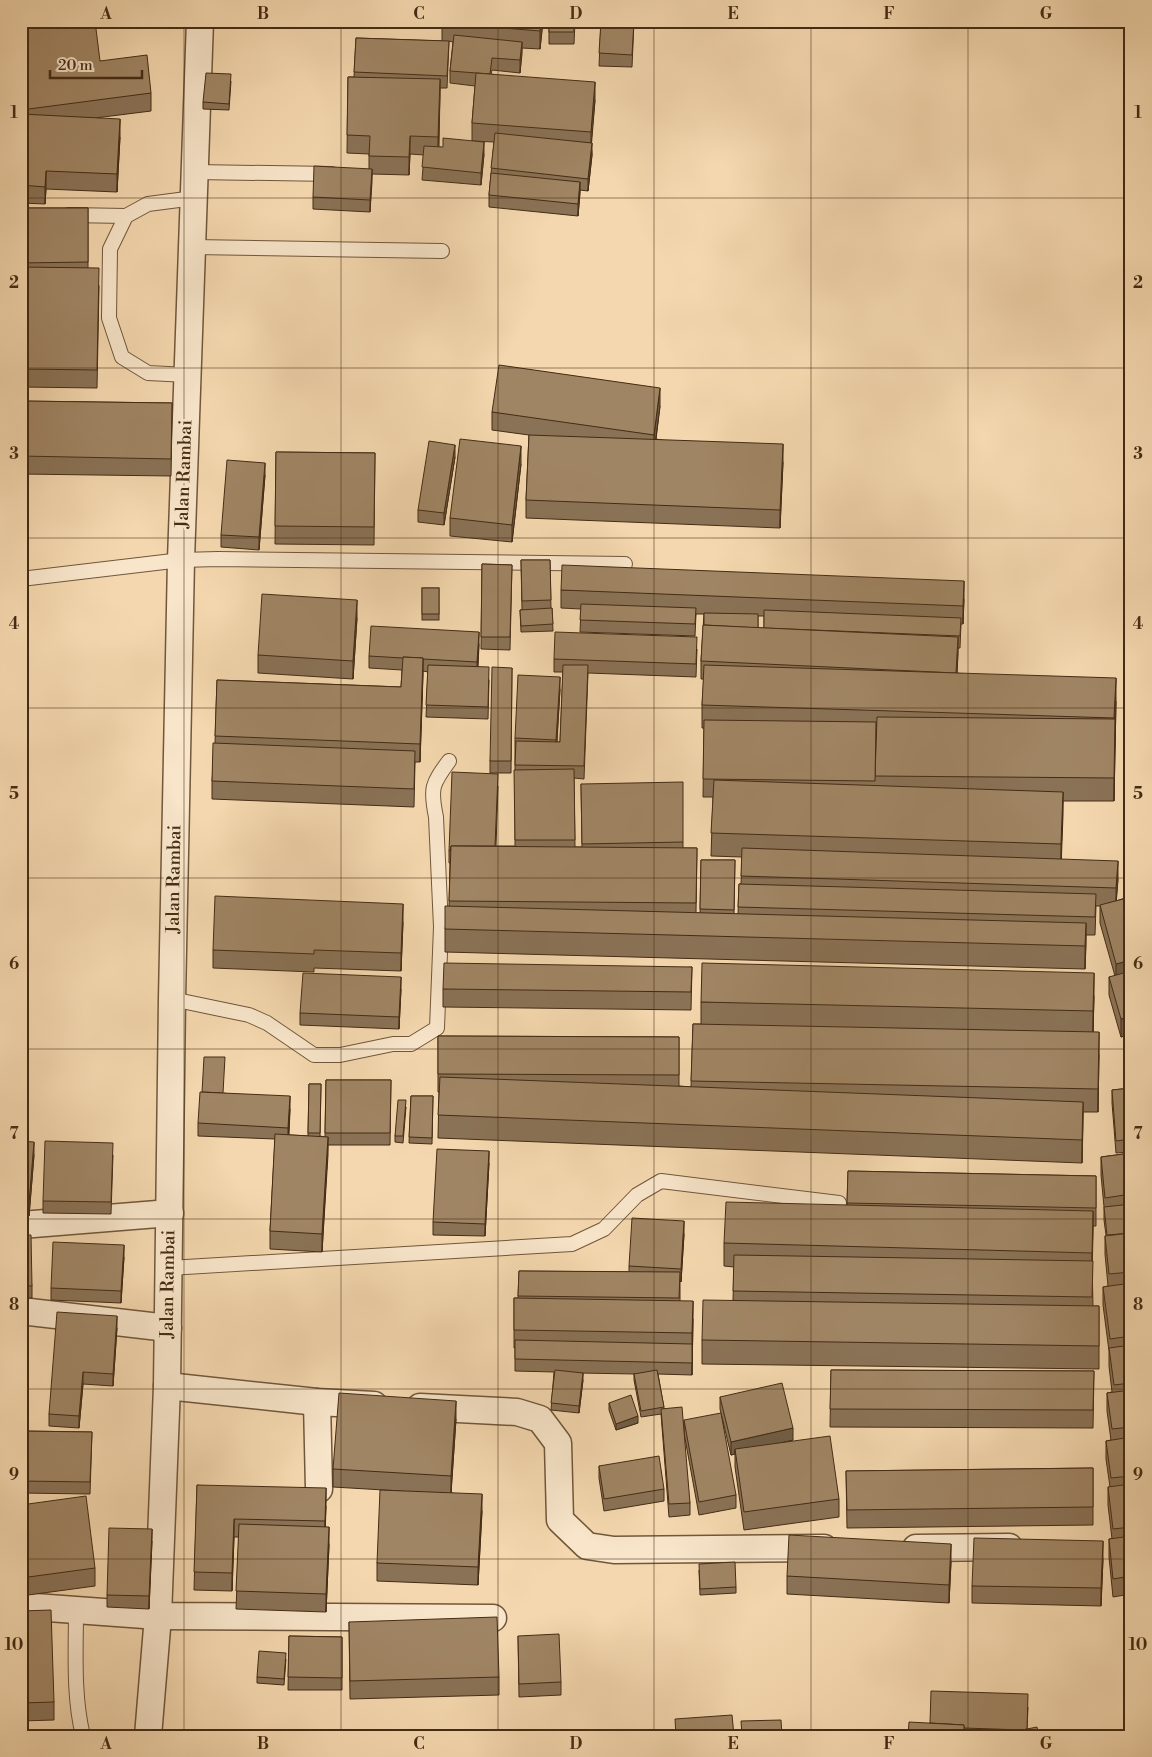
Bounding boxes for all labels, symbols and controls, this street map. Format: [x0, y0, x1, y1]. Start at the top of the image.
text: A [99, 4, 112, 24]
text: B [257, 4, 269, 24]
text: C [413, 4, 425, 24]
text: D [570, 4, 583, 24]
text: E [727, 4, 739, 24]
text: F [883, 4, 895, 24]
text: G [1040, 4, 1053, 24]
scale bar [50, 48, 142, 80]
text: 20 m [58, 56, 93, 75]
text: 1 [10, 103, 18, 123]
text: 1 [1134, 103, 1142, 123]
text: 2 [9, 273, 19, 293]
text: 2 [1133, 273, 1143, 293]
street label: Jalan Rambai [171, 419, 197, 530]
text: 3 [9, 444, 19, 464]
text: 3 [1133, 444, 1143, 464]
text: 4 [9, 614, 20, 634]
text: 4 [1133, 614, 1144, 634]
text: 5 [9, 784, 19, 804]
text: 5 [1133, 784, 1143, 804]
street label: Jalan Rambai [162, 824, 186, 935]
text: 6 [9, 954, 19, 974]
text: 6 [1133, 954, 1143, 974]
text: 7 [9, 1124, 19, 1144]
text: 7 [1133, 1124, 1143, 1144]
street label: Jalan Rambai [156, 1229, 180, 1340]
text: 8 [9, 1295, 19, 1315]
text: 8 [1133, 1295, 1143, 1315]
text: 9 [9, 1465, 19, 1485]
text: 9 [1133, 1465, 1143, 1485]
text: 10 [5, 1635, 23, 1655]
text: 10 [1129, 1635, 1147, 1655]
text: A [99, 1734, 112, 1754]
text: B [257, 1734, 269, 1754]
text: C [413, 1734, 425, 1754]
text: D [570, 1734, 583, 1754]
text: E [727, 1734, 739, 1754]
text: F [883, 1734, 895, 1754]
text: G [1040, 1734, 1053, 1754]

